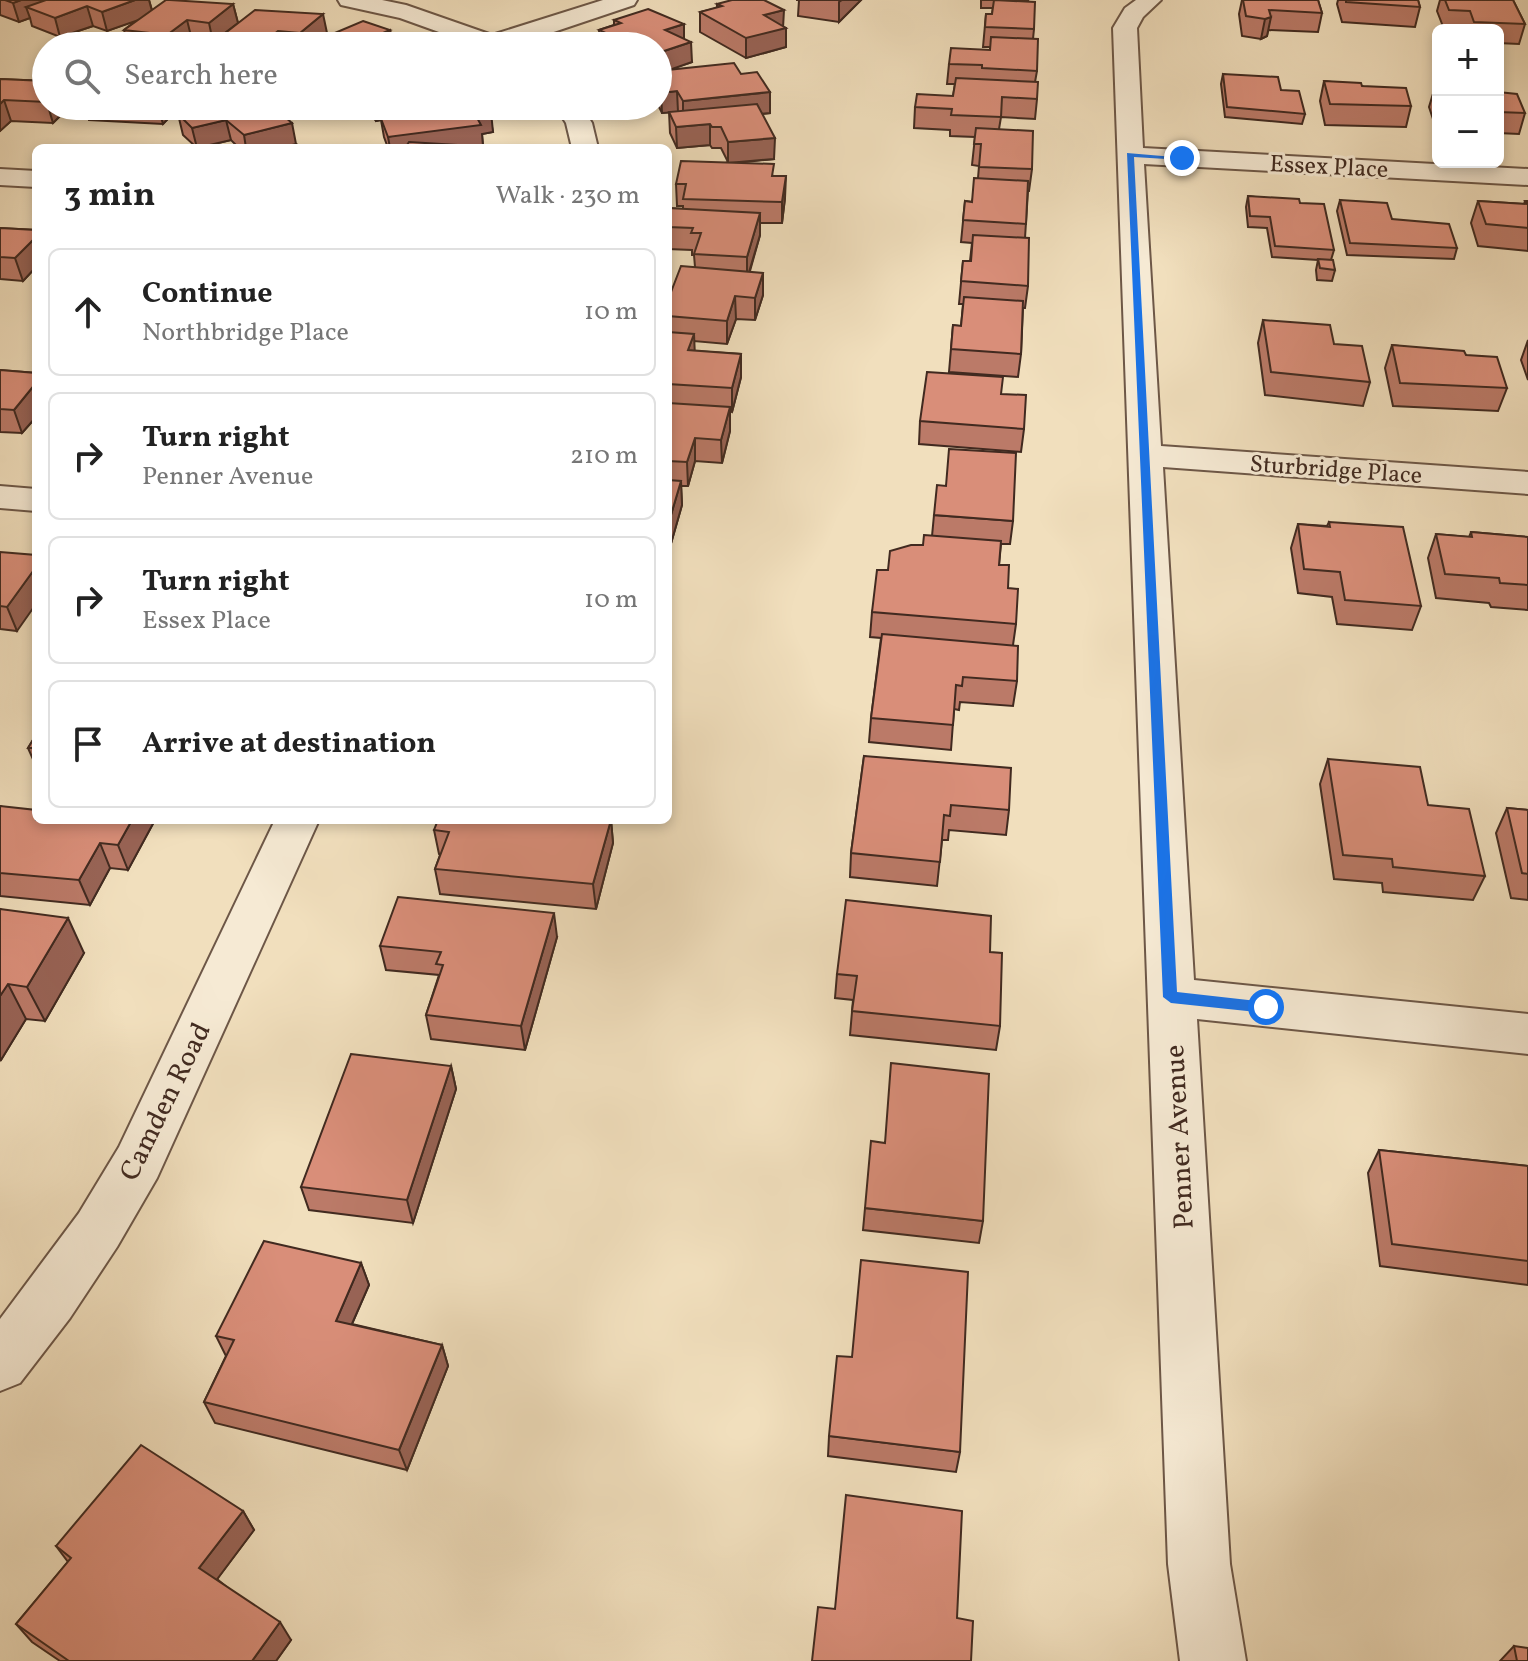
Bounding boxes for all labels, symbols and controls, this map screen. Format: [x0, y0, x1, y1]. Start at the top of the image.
map controls [1432, 24, 1504, 168]
button: + [1432, 24, 1504, 96]
search box [32, 32, 672, 120]
icon: search [60, 54, 104, 98]
text: Search here [124, 55, 278, 97]
button: − [1432, 96, 1504, 168]
route end [1164, 140, 1200, 176]
street label: Essex Place [1269, 148, 1389, 188]
text: 3 min [64, 173, 155, 220]
text: Walk · 230 m [496, 178, 640, 214]
text: Continue [142, 273, 273, 315]
icon: ahead [66, 290, 110, 334]
text: 10 m [584, 294, 638, 330]
text: Northbridge Place [142, 315, 349, 351]
text: Turn right [142, 417, 290, 459]
icon: right [66, 434, 110, 478]
text: 210 m [570, 438, 638, 474]
street label: Sturbridge Place [1248, 448, 1423, 494]
text: Penner Avenue [142, 459, 313, 495]
text: Turn right [142, 561, 290, 603]
icon: right [66, 578, 110, 622]
text: 10 m [584, 582, 638, 618]
text: Essex Place [142, 603, 271, 639]
icon: arrive [66, 722, 110, 766]
text: Arrive at destination [142, 723, 436, 765]
route start [1248, 989, 1284, 1025]
street label: Camden Road [111, 1016, 221, 1188]
street label: Penner Avenue [1156, 1044, 1205, 1230]

